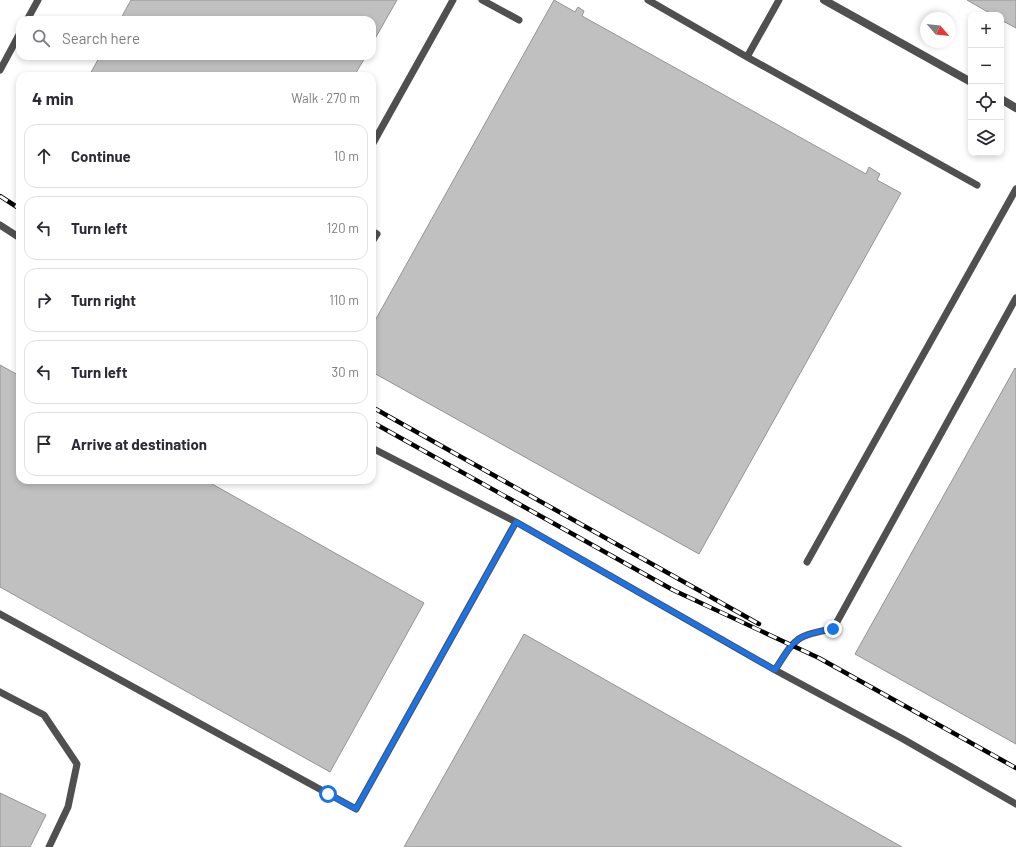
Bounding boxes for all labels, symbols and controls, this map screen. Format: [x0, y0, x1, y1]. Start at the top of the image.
north arrow [920, 12, 956, 48]
map controls [968, 12, 1004, 156]
button: + [968, 12, 1004, 48]
search box [16, 16, 376, 60]
icon: search [30, 27, 52, 49]
text: Search here [62, 29, 140, 47]
button: − [968, 48, 1004, 84]
button: locate [968, 84, 1004, 120]
text: 4 min [32, 88, 74, 108]
text: Walk · 270 m [291, 90, 360, 106]
button: layers [968, 120, 1004, 156]
icon: ahead [33, 145, 55, 167]
text: Continue [71, 147, 131, 165]
text: 10 m [334, 148, 359, 164]
icon: left [33, 217, 55, 239]
text: Turn left [71, 219, 127, 237]
text: 120 m [327, 220, 359, 236]
icon: right [33, 289, 55, 311]
text: Turn right [71, 291, 136, 309]
text: 110 m [329, 292, 359, 308]
icon: left [33, 361, 55, 383]
text: Turn left [71, 363, 127, 381]
text: 30 m [332, 364, 359, 380]
icon: arrive [33, 433, 55, 455]
text: Arrive at destination [71, 435, 207, 453]
route end [824, 620, 842, 638]
route start [319, 785, 337, 803]

